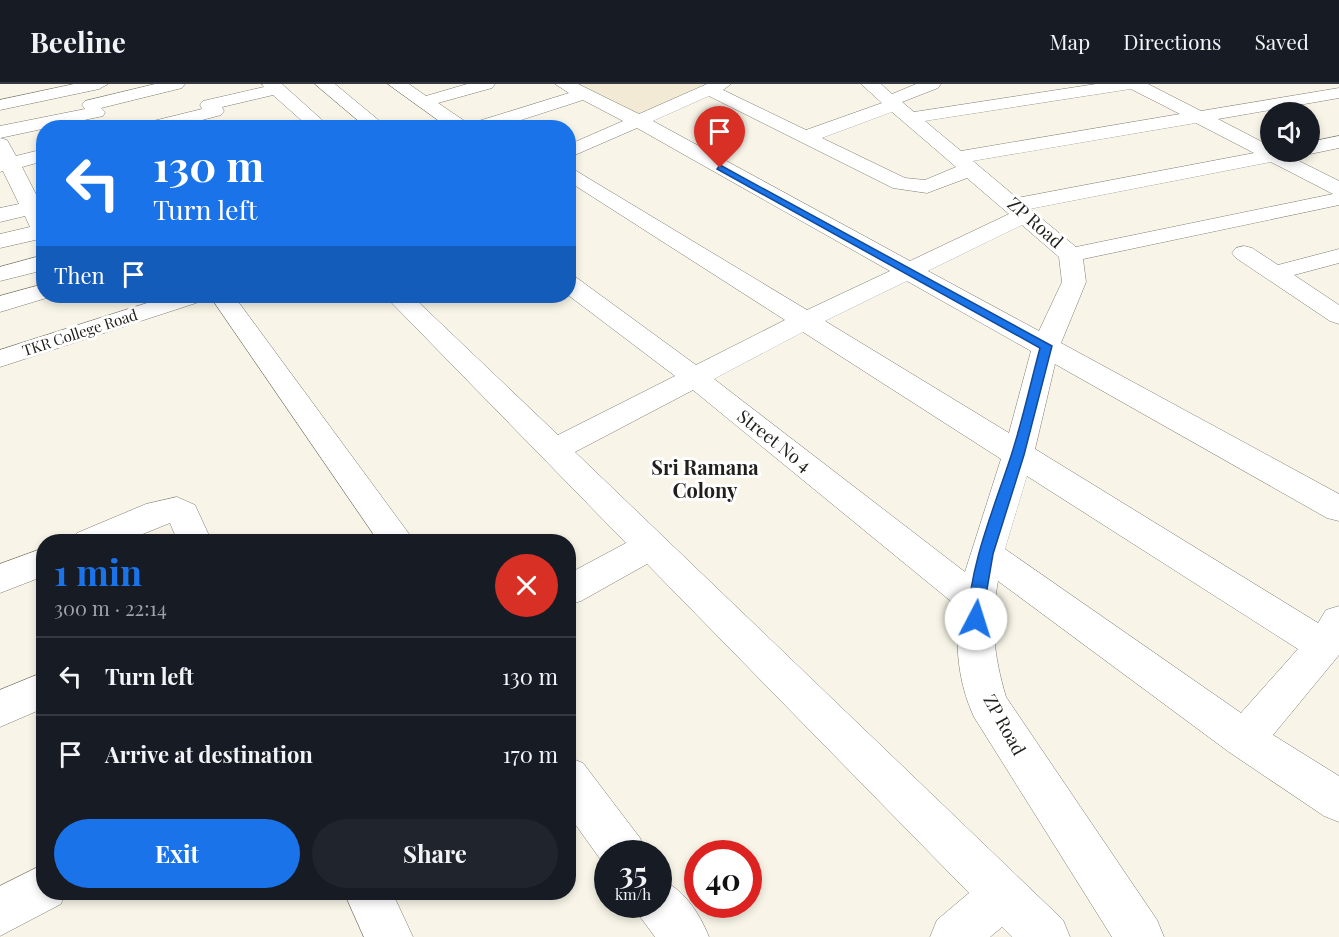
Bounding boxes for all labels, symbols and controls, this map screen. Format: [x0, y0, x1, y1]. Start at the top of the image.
text: Beeline [30, 23, 126, 60]
text: Map [1049, 27, 1090, 55]
text: Directions [1123, 27, 1221, 55]
text: Saved [1254, 27, 1309, 55]
map controls [1260, 102, 1320, 162]
button: sound [1260, 102, 1320, 162]
pin [694, 106, 745, 168]
icon: arrive [703, 115, 736, 148]
text: 130 m [153, 137, 264, 193]
icon: left [54, 144, 132, 222]
text: Turn left [153, 191, 257, 227]
street label: ZP Road [1003, 191, 1069, 253]
icon: arrive [117, 258, 150, 291]
text: Then [54, 260, 105, 290]
street label: TKR College Road [20, 304, 140, 360]
street label: Street No 4 [733, 404, 817, 477]
district label: Sri Ramana Colony [651, 453, 759, 503]
text: 1 min [54, 547, 142, 595]
button: close [495, 554, 558, 617]
position arrow [944, 587, 1008, 651]
text: 300 m · 22:14 [54, 594, 167, 621]
icon: left [54, 660, 87, 693]
text: Turn left [105, 661, 194, 691]
text: 130 m [502, 661, 558, 691]
street label: ZP Road [978, 690, 1032, 760]
icon: arrive [54, 738, 87, 771]
text: Arrive at destination [105, 739, 313, 769]
text: 170 m [503, 739, 558, 769]
button: Exit [54, 819, 300, 888]
button: Share [312, 819, 558, 888]
speed limit sign: 40 [684, 840, 762, 918]
text: 35 [619, 852, 647, 892]
text: km/h [615, 884, 651, 904]

